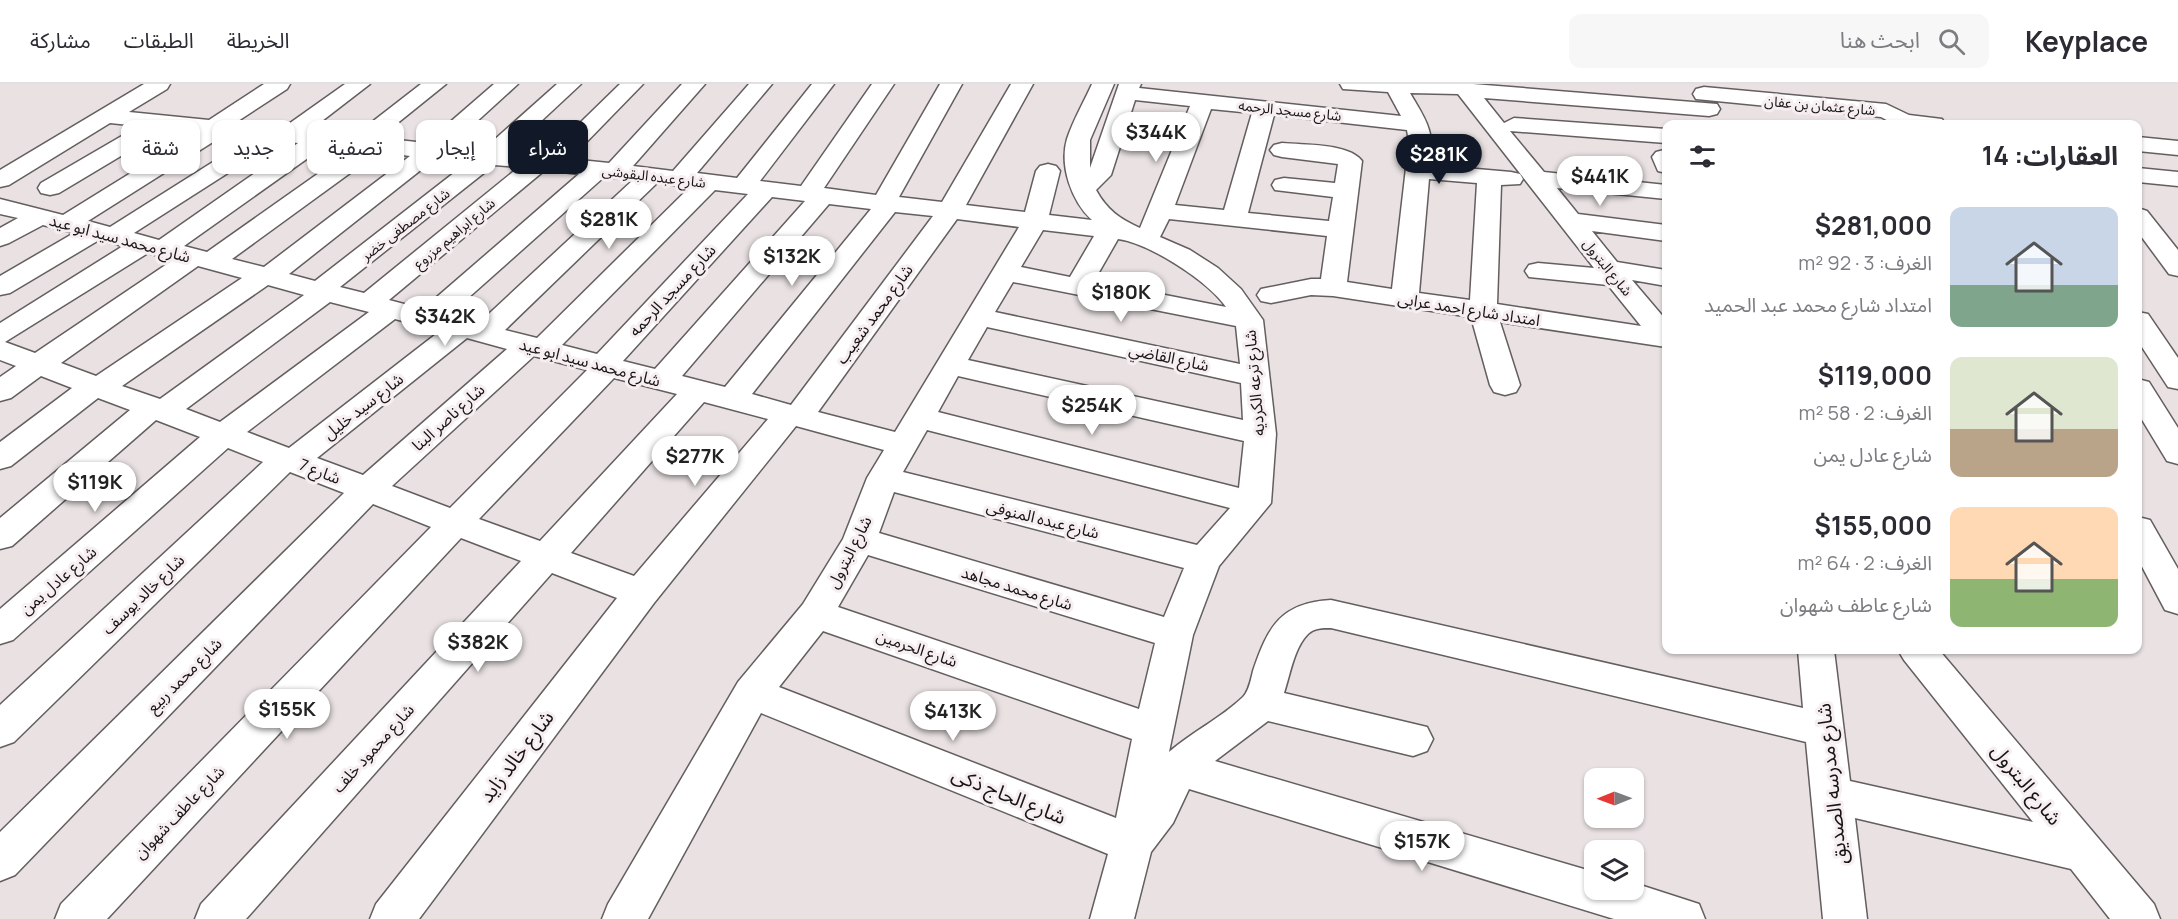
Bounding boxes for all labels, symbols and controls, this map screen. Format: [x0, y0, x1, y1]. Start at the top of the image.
search box [1569, 14, 1989, 68]
text: Keyplace [2025, 22, 2148, 60]
text: ابحث هنا [1840, 25, 1920, 55]
icon: search [1935, 25, 1968, 58]
text: مشاركة [30, 26, 91, 54]
text: الطبقات [124, 26, 194, 54]
text: الخريطة [227, 26, 290, 54]
street label: شارع عثمان بن عفان [1764, 91, 1876, 121]
street label: شارع مسجد الرحمه [1237, 95, 1343, 127]
pin: $344K [1114, 112, 1198, 163]
text: $344K [1125, 118, 1187, 145]
chip: شقة [121, 120, 200, 174]
chip: جديد [212, 120, 295, 174]
chip: تصفية [307, 120, 404, 174]
chip: إيجار [416, 120, 496, 174]
chip: شراء [508, 120, 588, 174]
pin: $281K [1397, 134, 1481, 185]
text: العقارات: 14 [1982, 137, 2118, 173]
text: $281K [1410, 140, 1468, 167]
icon: filters [1686, 140, 1719, 173]
pin: $441K [1558, 156, 1642, 207]
street label: شارع عبده البقوشى [601, 160, 707, 194]
text: $441K [1571, 162, 1629, 189]
street label: شارع مصطفى خضر [356, 183, 455, 267]
street label: شارع ابراهيم مزروع [409, 193, 500, 274]
pin: $281K [567, 199, 651, 250]
text: $281K [580, 205, 638, 232]
text: $281,000 [1815, 207, 1932, 243]
street label: شارع محمد سيد ابو عيد [46, 209, 193, 269]
icon: home [1998, 231, 2070, 303]
street label: شارع البترول [1577, 234, 1637, 301]
pin: $132K [750, 236, 834, 287]
street label: شارع مسجد الرحمه [624, 239, 722, 342]
text: $132K [763, 242, 821, 269]
text: الغرف: 3 · 92 m² [1798, 249, 1932, 276]
street label: شارع محمد شعيب [830, 260, 919, 369]
pin: $180K [1079, 272, 1163, 323]
text: $180K [1091, 278, 1151, 305]
street label: امتداد شارع احمد عرابى [1396, 287, 1542, 333]
text: امتداد شارع محمد عبد الحميد [1704, 291, 1932, 318]
pin: $342K [403, 296, 487, 347]
text: $342K [414, 302, 476, 329]
street label: شارع ترعه الكرديه [1238, 329, 1272, 437]
street label: شارع محمد سيد ابو عيد [516, 333, 663, 393]
street label: شارع القاضي [1127, 338, 1211, 378]
text: $119,000 [1818, 357, 1932, 393]
street label: شارع سيد خليل [318, 368, 409, 446]
street label: شارع ناصر البنا [407, 378, 490, 457]
icon: home [1998, 381, 2070, 453]
pin: $254K [1050, 385, 1134, 436]
text: $254K [1061, 391, 1123, 418]
text: الغرف: 2 · 58 m² [1799, 399, 1932, 426]
pin: $277K [653, 436, 737, 487]
text: شارع عادل يمن [1814, 441, 1932, 468]
text: $277K [666, 442, 724, 469]
street label: شارع 7 [296, 453, 344, 491]
pin: $119K [53, 462, 137, 513]
text: $119K [67, 468, 123, 495]
street label: شارع عبده المنوفى [984, 494, 1102, 546]
text: $155,000 [1815, 507, 1932, 543]
street label: شارع البترول [821, 512, 878, 593]
icon: home [1998, 531, 2070, 603]
street label: شارع عادل يمن [15, 541, 102, 621]
street label: شارع خالد يوسف [97, 549, 190, 640]
text: الغرف: 2 · 64 m² [1798, 549, 1932, 576]
street label: شارع محمد مجاهد [958, 561, 1075, 617]
text: شارع عاطف شهوان [1780, 591, 1932, 618]
pin: $382K [436, 622, 520, 673]
street label: شارع الحرمين [873, 624, 960, 674]
text: $382K [447, 628, 509, 655]
street label: شارع محمد ربيع [142, 633, 228, 719]
pin: $155K [245, 689, 329, 740]
pin: $413K [911, 691, 995, 742]
text: $155K [258, 695, 316, 722]
text: $413K [924, 697, 982, 724]
street label: شارع محمود خلف [327, 699, 420, 798]
street label: شارع مدرسه الصديق [1809, 702, 1855, 866]
street label: شارع خالد زايد [473, 704, 561, 809]
street label: شارع البترول [1984, 737, 2068, 832]
street label: شارع الحاج ذكى [947, 760, 1070, 832]
street label: شارع عاطف شهوان [129, 761, 231, 865]
north arrow [1584, 768, 1644, 828]
map controls [1584, 768, 1644, 900]
pin: $157K [1380, 821, 1464, 872]
text: $157K [1394, 827, 1450, 854]
button: layers [1584, 840, 1644, 900]

